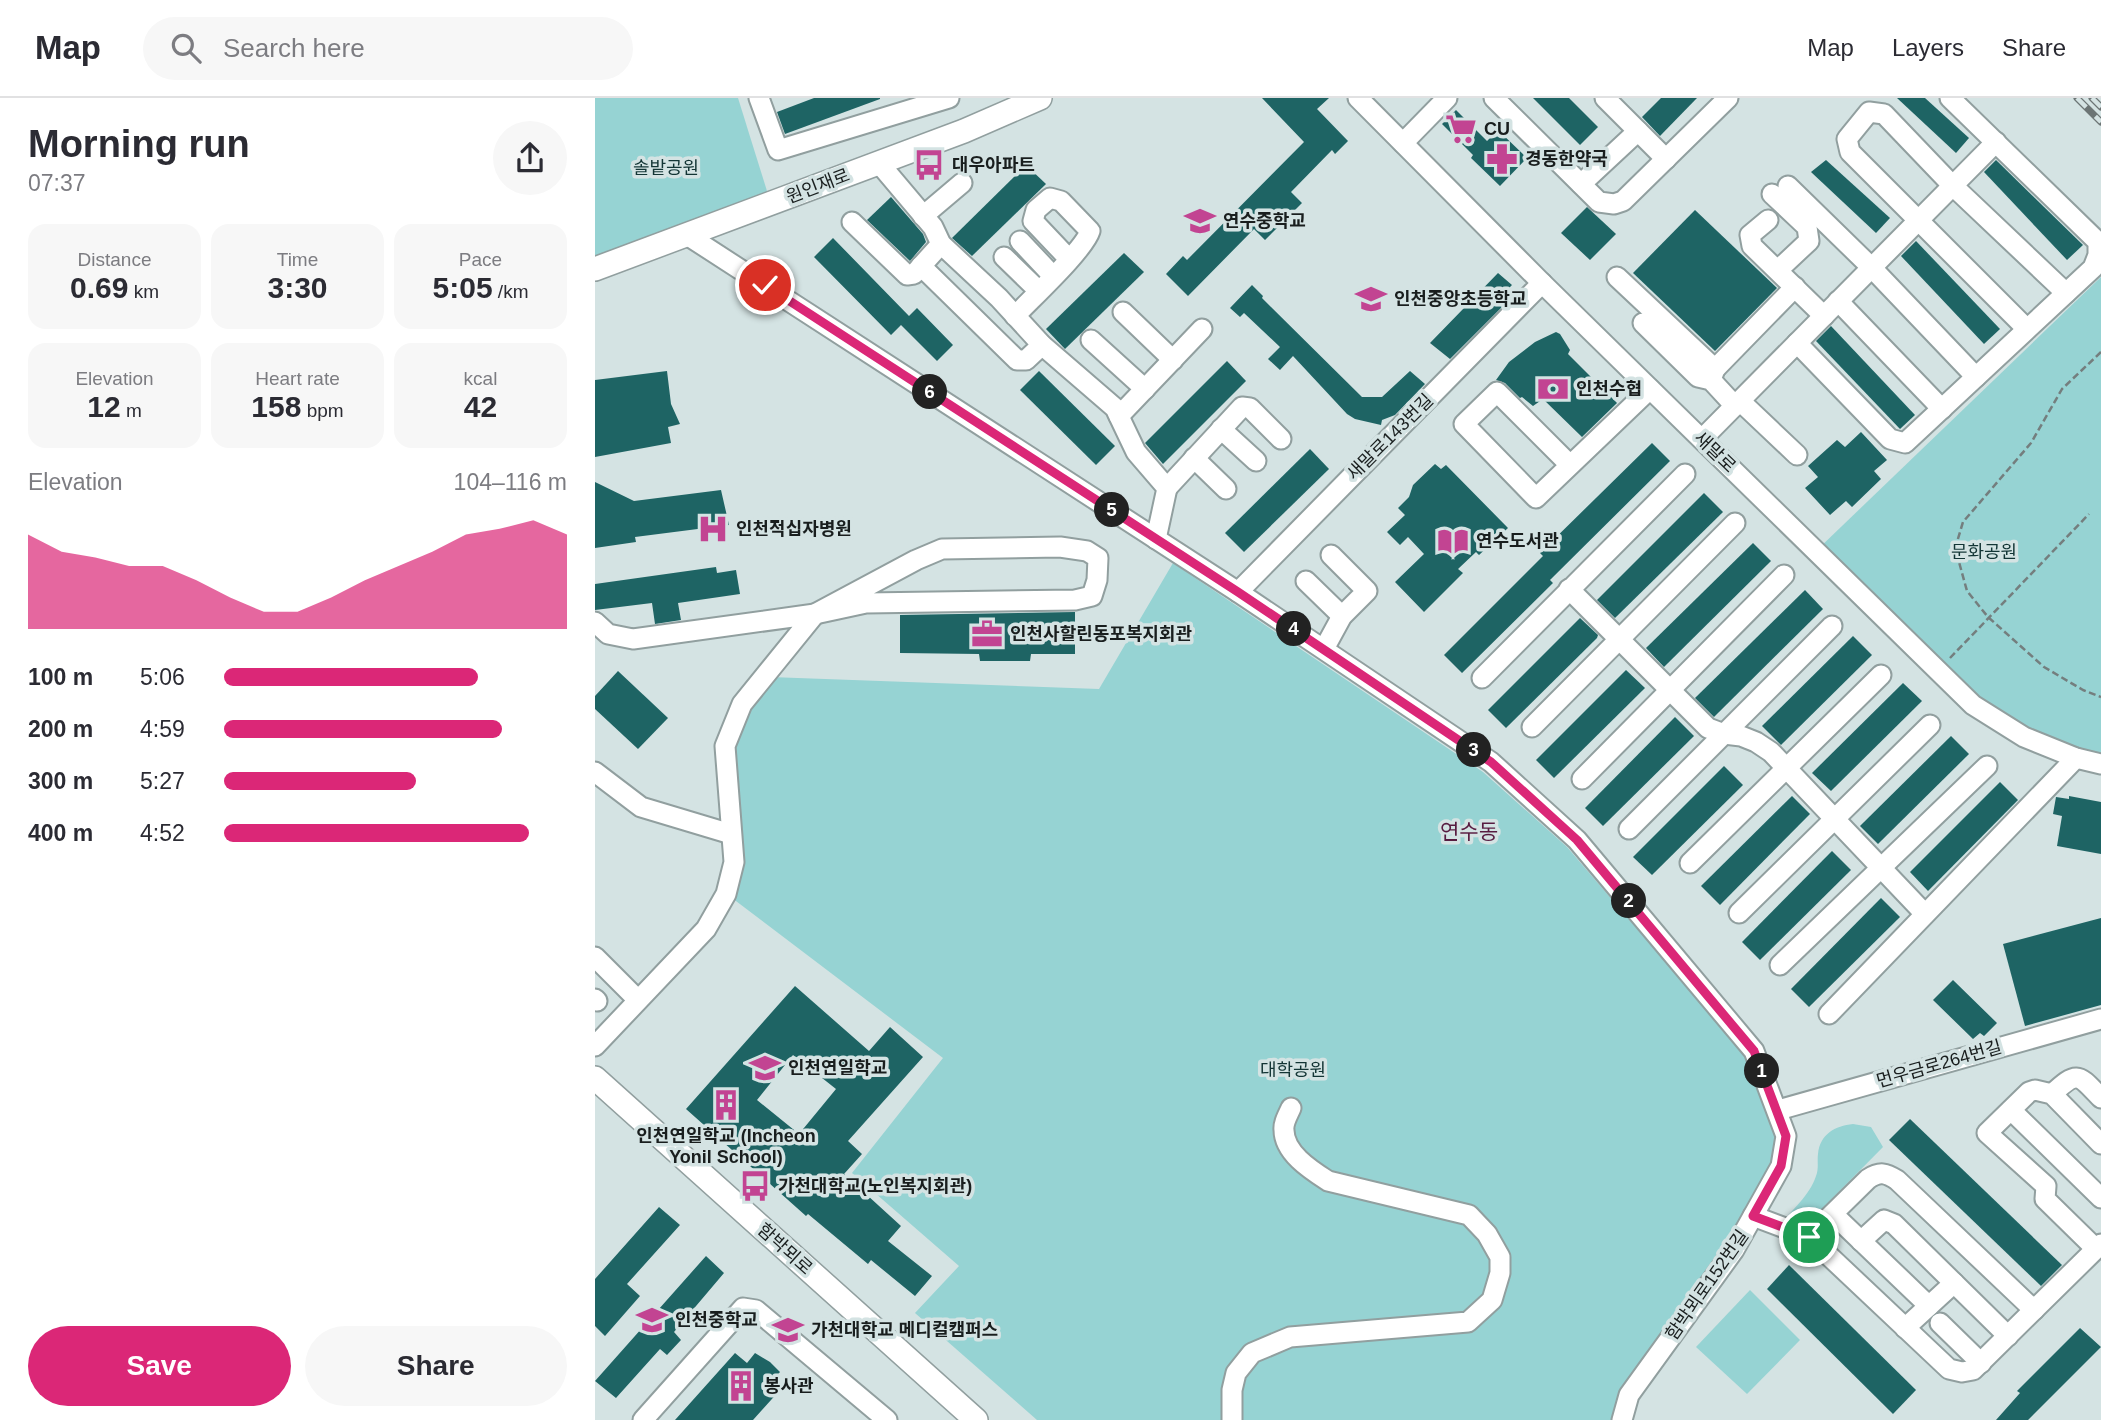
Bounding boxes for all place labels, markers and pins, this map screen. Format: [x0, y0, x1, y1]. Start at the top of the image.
supermarket icon: CU [1444, 112, 1478, 146]
place label: CU [1484, 119, 1510, 139]
pharmacy icon: 경동한약국 [1485, 142, 1519, 176]
bus stop icon: 대우아파트 [912, 148, 946, 182]
place label: 경동한약국 [1525, 149, 1608, 169]
place label: 대우아파트 [952, 155, 1035, 175]
school or university icon: 연수중학교 [1183, 204, 1217, 238]
place label: 연수중학교 [1223, 211, 1306, 231]
pin [735, 255, 795, 315]
school or university icon: 인천중앙초등학교 [1354, 282, 1388, 316]
place label: 인천중앙초등학교 [1394, 289, 1526, 309]
bank icon: 인천수협 [1536, 372, 1570, 406]
pin: 6 [913, 374, 947, 410]
place label: 인천수협 [1576, 379, 1642, 399]
pin: 5 [1095, 492, 1129, 528]
hospital icon: 인천적십자병원 [696, 512, 730, 546]
place label: 인천적십자병원 [736, 519, 852, 539]
library icon: 연수도서관 [1436, 524, 1470, 558]
place label: 연수도서관 [1476, 531, 1559, 551]
pin: 4 [1277, 612, 1311, 646]
office icon: 인천사할린동포복지회관 [970, 617, 1004, 651]
place label: 인천사할린동포복지회관 [1010, 624, 1193, 644]
pin: 3 [1457, 732, 1491, 768]
pin: 2 [1611, 884, 1647, 918]
school or university icon: 인천연일학교 [748, 1051, 782, 1085]
pin: 1 [1745, 1054, 1779, 1088]
place label: 인천연일학교 [788, 1058, 887, 1078]
building icon: 인천연일학교 (Incheon Yonil School) [709, 1088, 743, 1122]
place label: 인천연일학교 (Incheon Yonil School) [636, 1126, 816, 1167]
bus stop icon: 가천대학교(노인복지회관) [738, 1169, 772, 1203]
place label: 가천대학교(노인복지회관) [778, 1176, 972, 1196]
pin [1779, 1207, 1839, 1267]
school or university icon: 인천중학교 [635, 1303, 669, 1337]
place label: 인천중학교 [675, 1310, 758, 1330]
school or university icon: 가천대학교 메디컬캠퍼스 [771, 1313, 805, 1347]
place label: 가천대학교 메디컬캠퍼스 [811, 1320, 998, 1340]
building icon: 봉사관 [724, 1369, 758, 1403]
place label: 봉사관 [764, 1376, 814, 1396]

